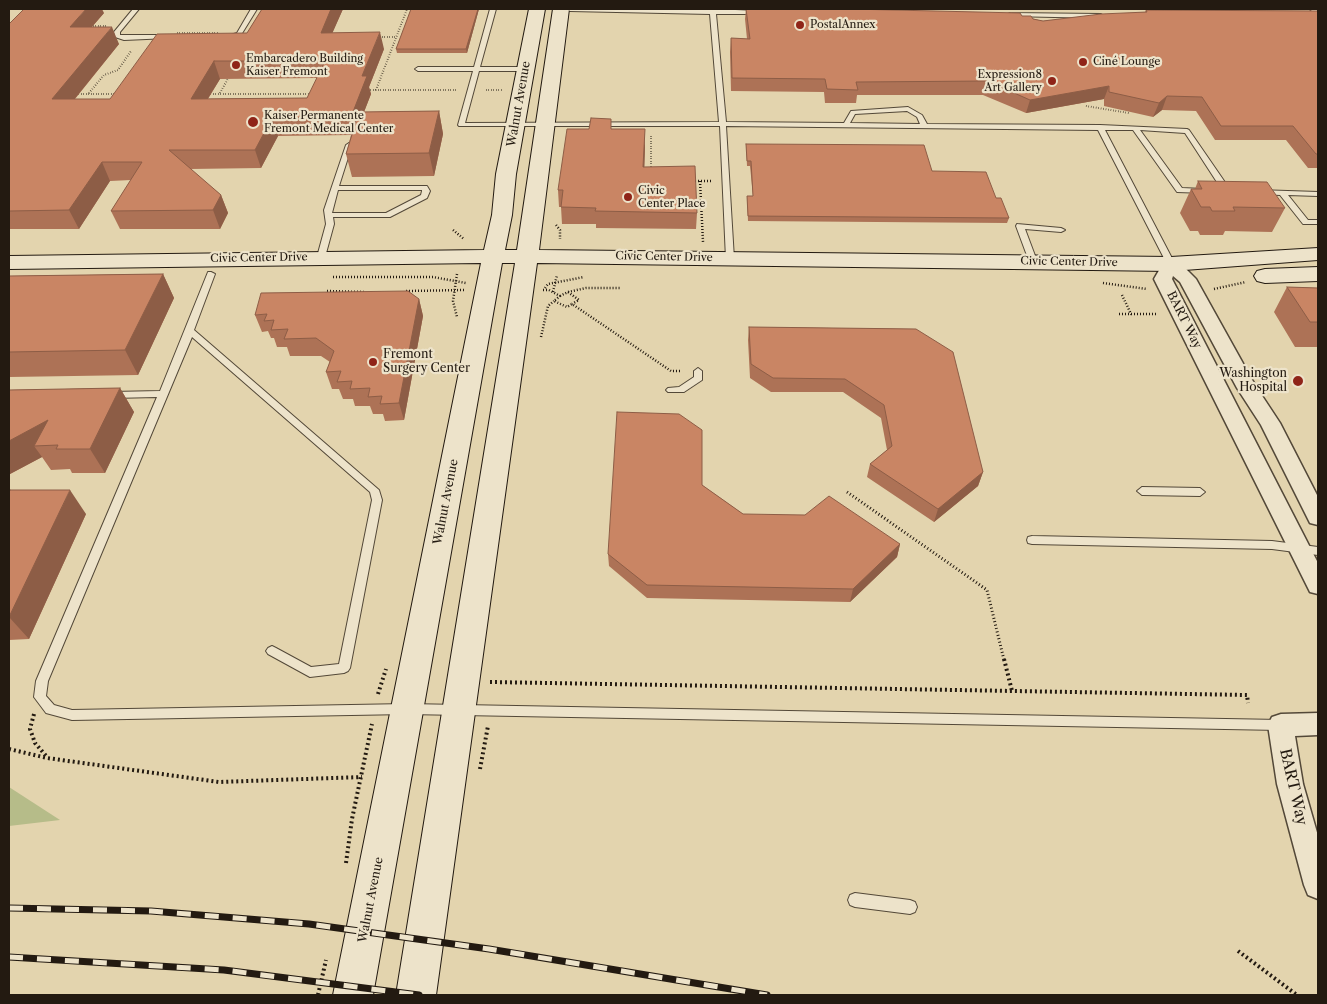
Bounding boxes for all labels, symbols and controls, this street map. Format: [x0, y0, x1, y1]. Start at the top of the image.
place label: PostalAnnex [810, 18, 875, 32]
marker: PostalAnnex [794, 19, 806, 31]
place label: Embarcadero Building Kaiser Fremont [246, 52, 363, 78]
place label: Ciné Lounge [1093, 55, 1160, 69]
marker: Ciné Lounge [1077, 56, 1089, 68]
marker: Embarcadero Building Kaiser Fremont [230, 59, 242, 71]
street label: Walnut Avenue [504, 60, 534, 148]
place label: Expression8 Art Gallery [977, 68, 1042, 94]
marker: Expression8 Art Gallery [1046, 75, 1058, 87]
place label: Kaiser Permanente Fremont Medical Center [264, 109, 394, 135]
marker: Kaiser Permanente Fremont Medical Center [246, 115, 260, 129]
place label: Civic Center Place [638, 184, 705, 210]
marker: Civic Center Place [622, 191, 634, 203]
street label: Civic Center Drive [615, 250, 713, 264]
street label: Civic Center Drive [210, 251, 308, 265]
street label: Civic Center Drive [1020, 255, 1118, 269]
street label: BART Way [1163, 289, 1205, 351]
place label: Fremont Surgery Center [383, 348, 470, 376]
marker: Fremont Surgery Center [367, 356, 379, 368]
place label: Washington Hospital [1219, 367, 1287, 395]
marker: Washington Hospital [1291, 374, 1305, 388]
street label: Walnut Avenue [431, 458, 461, 546]
street label: BART Way [1275, 747, 1311, 827]
street label: Walnut Avenue [356, 856, 386, 944]

